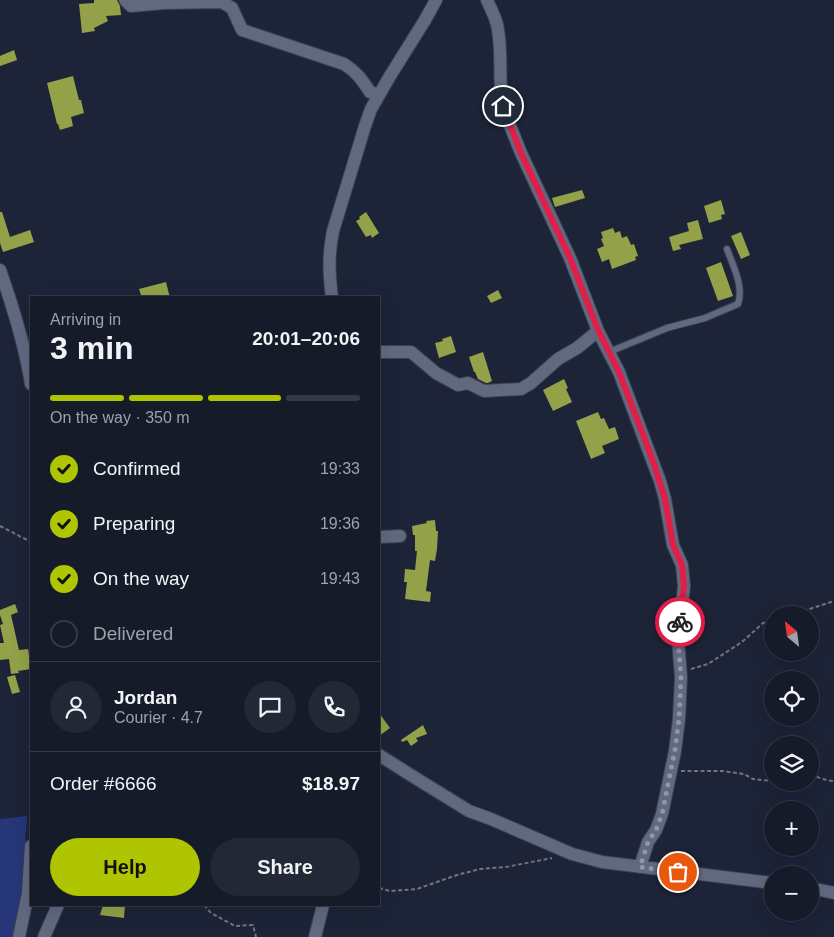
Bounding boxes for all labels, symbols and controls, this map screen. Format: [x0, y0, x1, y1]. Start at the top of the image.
pin [482, 85, 524, 127]
icon: home [489, 92, 517, 120]
text: Arriving in [50, 311, 121, 328]
text: 20:01–20:06 [252, 328, 360, 349]
text: 3 min [50, 330, 134, 366]
text: On the way · 350 m [50, 409, 190, 426]
icon: check [50, 455, 78, 483]
text: Confirmed [93, 458, 181, 479]
text: 19:33 [320, 460, 360, 477]
icon: check [50, 510, 78, 538]
text: Preparing [93, 513, 175, 534]
text: 19:36 [320, 515, 360, 532]
icon: check [50, 565, 78, 593]
text: On the way [93, 568, 189, 589]
text: 19:43 [320, 570, 360, 587]
courier [655, 597, 705, 647]
north arrow [764, 606, 819, 661]
map controls [764, 606, 819, 921]
icon: bike [666, 608, 694, 636]
text: Delivered [93, 623, 173, 644]
button: locate [764, 671, 819, 726]
button: person [50, 681, 102, 733]
button: chat [244, 681, 296, 733]
button: phone [308, 681, 360, 733]
text: Jordan [114, 687, 177, 708]
text: Courier · 4.7 [114, 709, 203, 726]
button: layers [764, 736, 819, 791]
text: Order #6666 [50, 773, 157, 794]
text: $18.97 [302, 773, 360, 794]
button: + [764, 801, 819, 856]
button: Help [50, 838, 200, 896]
button: Share [210, 838, 360, 896]
pin [657, 851, 699, 893]
icon: bag [664, 858, 692, 886]
button: − [764, 866, 819, 921]

